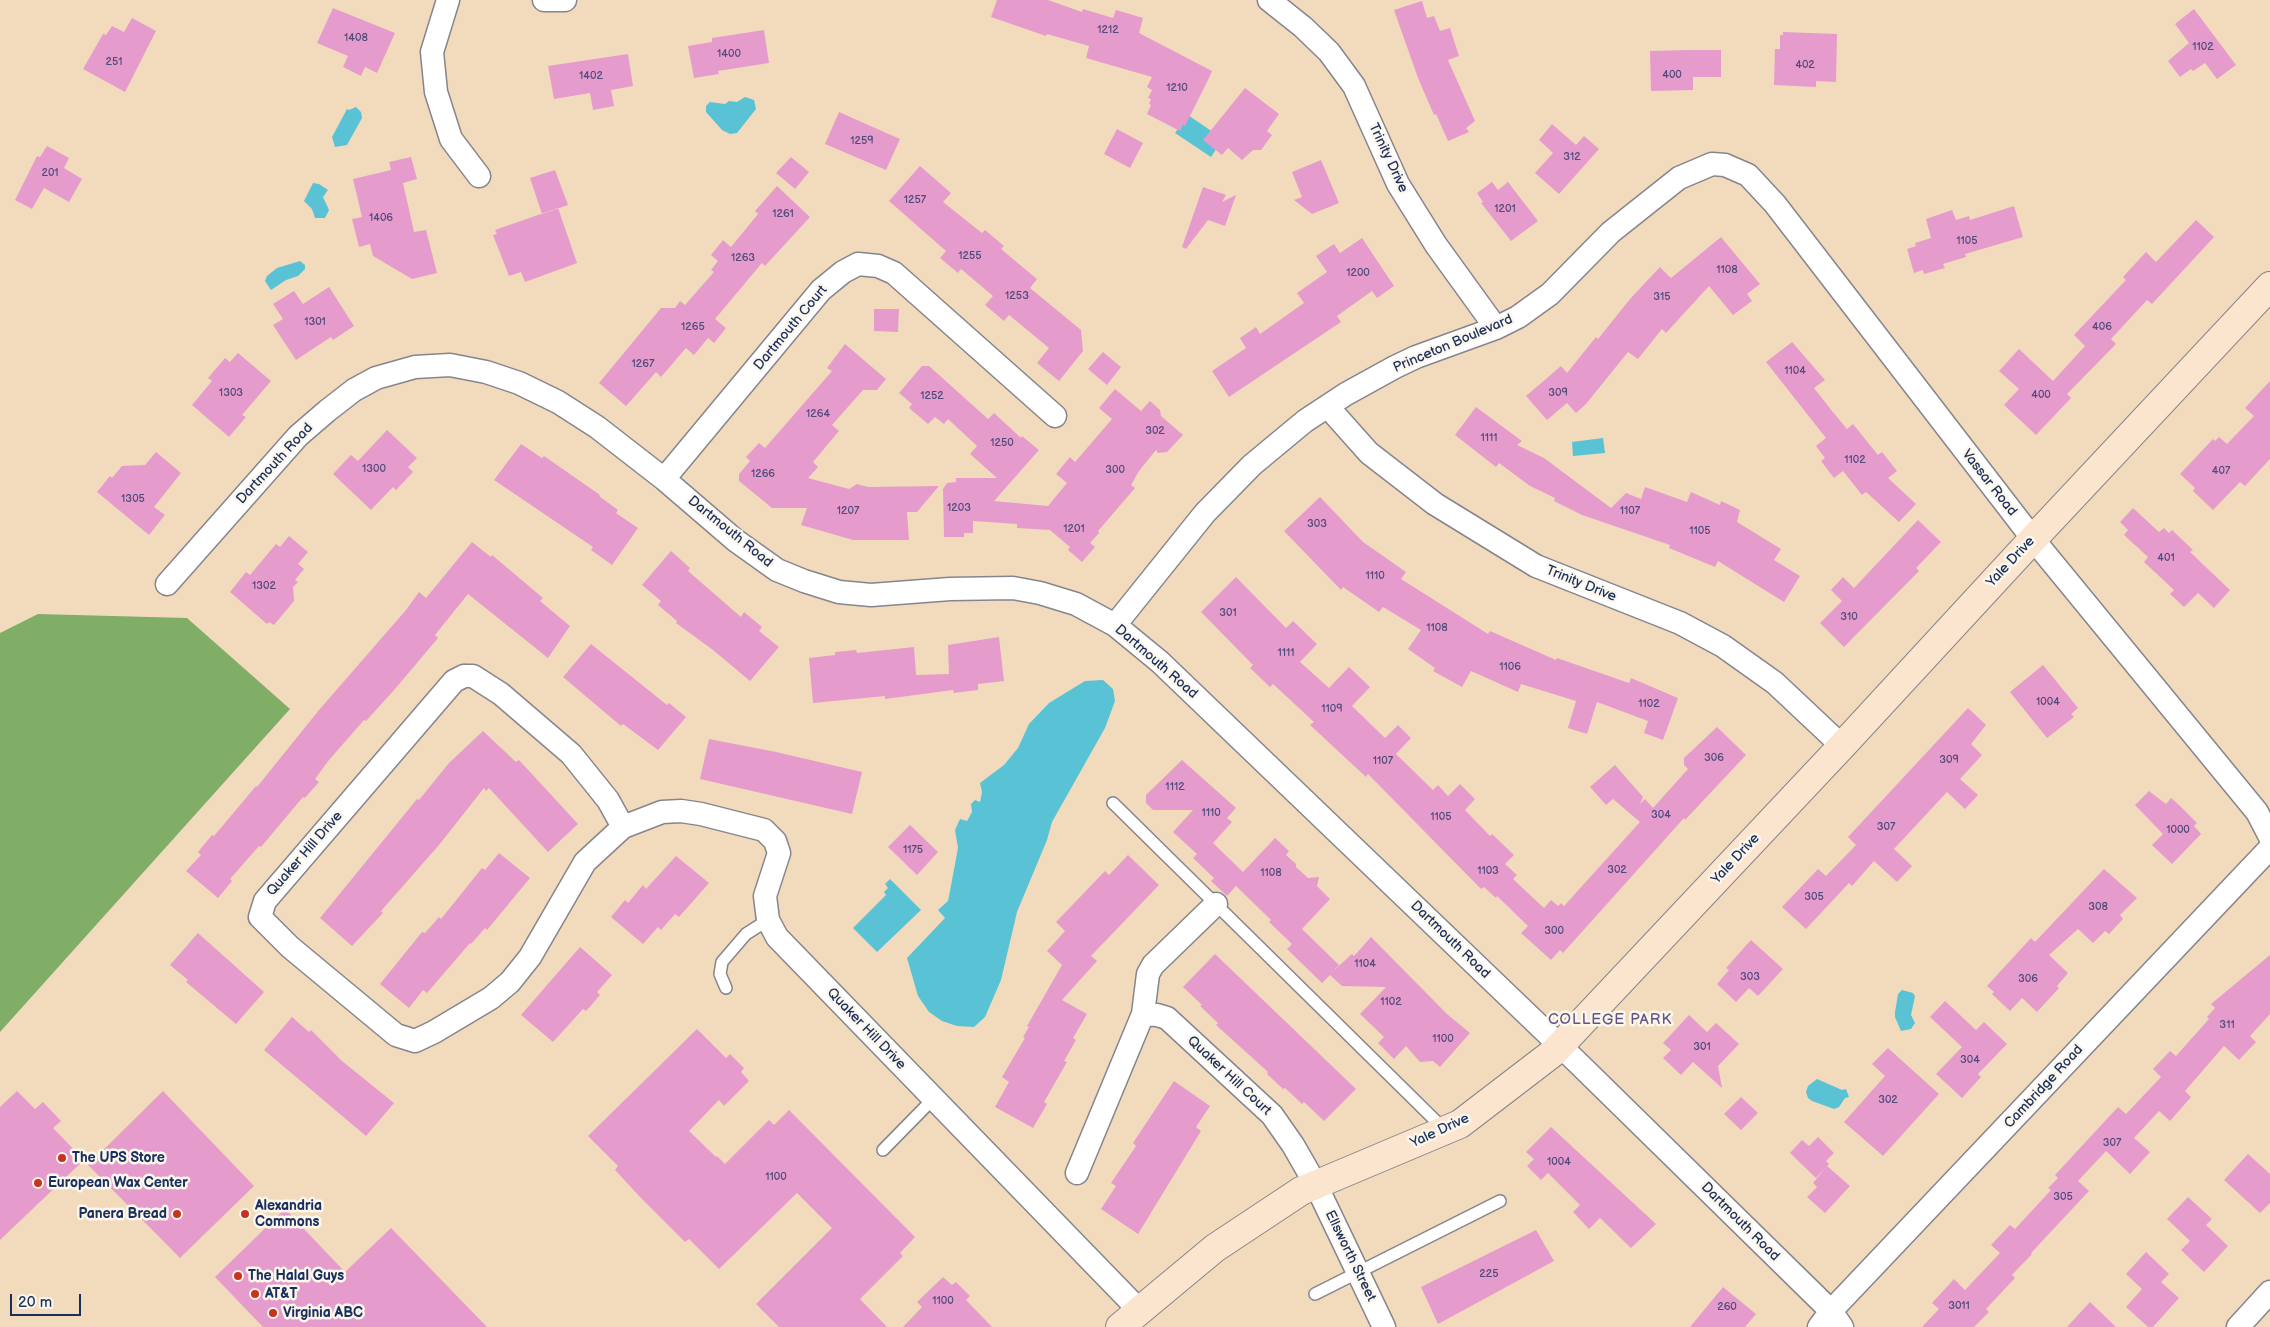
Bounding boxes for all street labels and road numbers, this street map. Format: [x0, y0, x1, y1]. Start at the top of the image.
street label: Trinity Drive [1365, 121, 1411, 195]
street label: Dartmouth Court [751, 282, 831, 374]
street label: Princeton Boulevard [1391, 311, 1515, 377]
street label: Dartmouth Road [233, 420, 317, 508]
street label: Vassar Road [1958, 446, 2020, 520]
street label: Dartmouth Road [684, 493, 776, 571]
street label: Yale Drive [1983, 533, 2039, 591]
street label: Trinity Drive [1543, 562, 1619, 606]
street label: Dartmouth Road [1111, 621, 1201, 703]
street label: Quaker Hill Drive [264, 808, 346, 900]
street label: Yale Drive [1708, 830, 1764, 888]
street label: Dartmouth Road [1407, 898, 1493, 982]
street label: Quaker Hill Drive [823, 985, 909, 1073]
street label: Quaker Hill Court [1183, 1033, 1275, 1119]
street label: Cambridge Road [2001, 1042, 2087, 1132]
street label: Yale Drive [1408, 1110, 1472, 1152]
street label: Dartmouth Road [1697, 1179, 1783, 1265]
street label: Ellsworth Street [1321, 1208, 1379, 1304]

